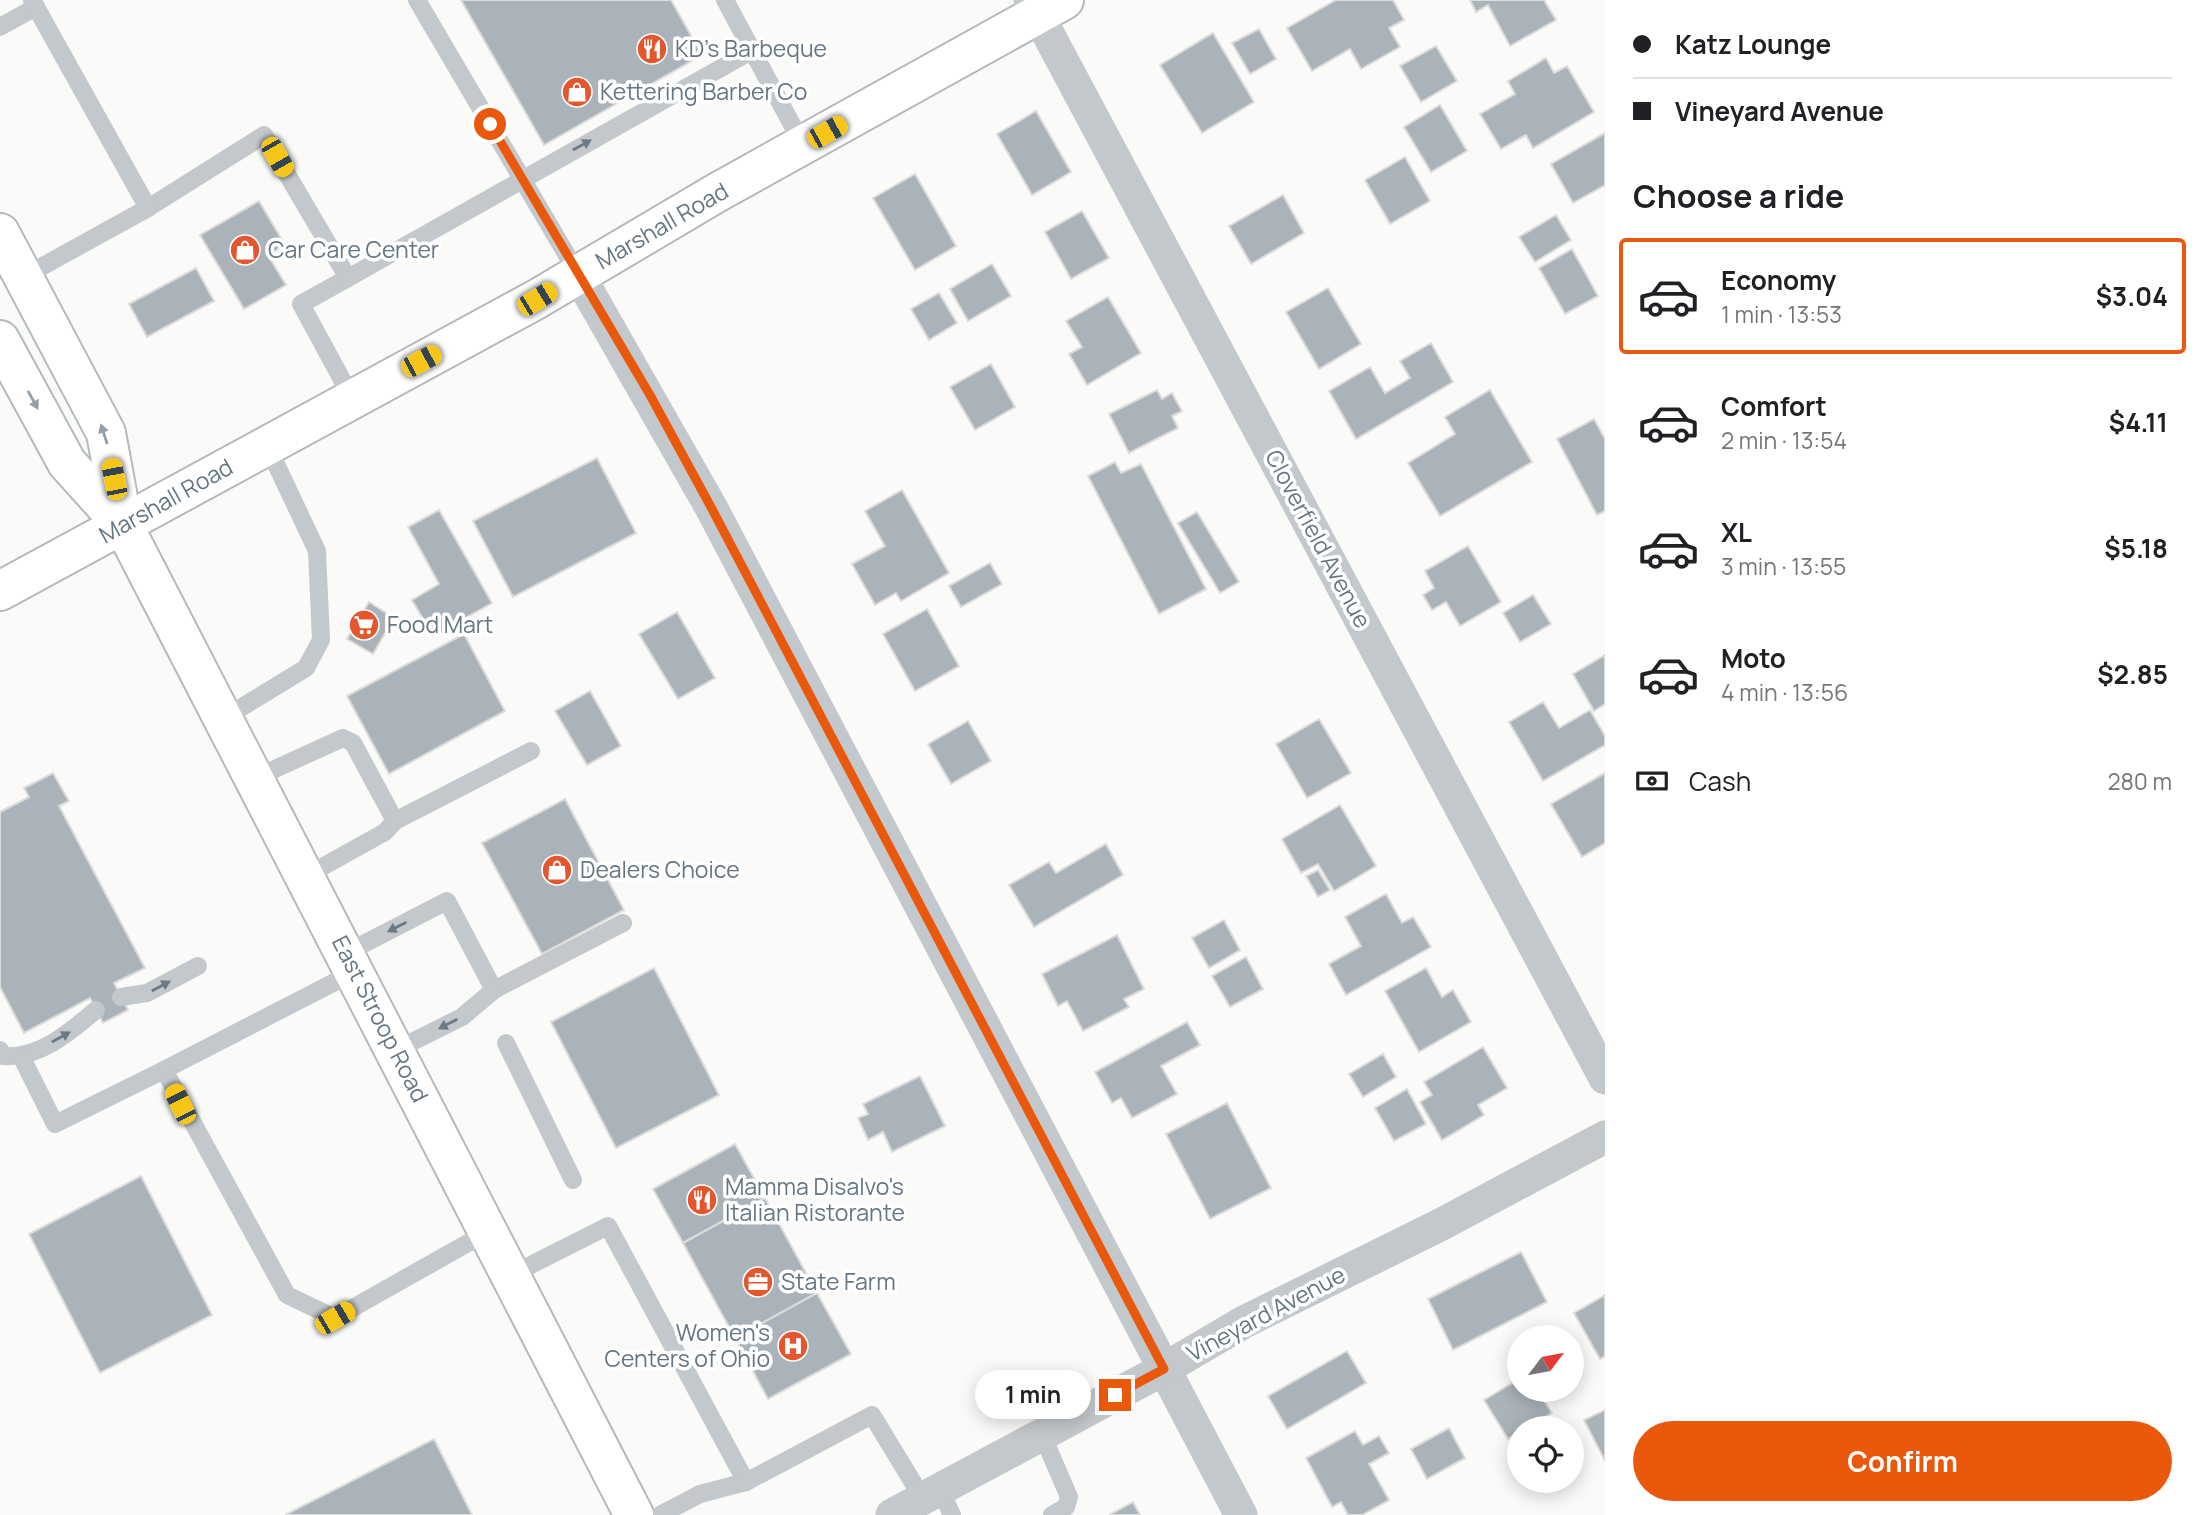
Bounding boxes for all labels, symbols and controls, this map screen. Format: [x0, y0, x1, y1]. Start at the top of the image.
text: Katz Lounge [1675, 26, 1831, 62]
restaurant icon: KD's Barbeque [635, 32, 669, 66]
place label: KD's Barbeque [675, 32, 827, 64]
shop icon: Kettering Barber Co [560, 75, 594, 109]
place label: Kettering Barber Co [600, 75, 807, 107]
text: Vineyard Avenue [1675, 93, 1884, 129]
route start [474, 108, 506, 140]
car [804, 113, 851, 151]
car [258, 134, 297, 180]
one-way arrow [572, 139, 592, 151]
street label: Marshall Road [589, 174, 734, 276]
text: Choose a ride [1633, 174, 1844, 218]
shop icon: Car Care Center [228, 233, 262, 267]
place label: Car Care Center [268, 233, 439, 265]
text: Economy [1721, 262, 1836, 298]
icon: car [1637, 265, 1700, 328]
text: $3.04 [2096, 278, 2168, 314]
car [514, 279, 561, 319]
text: 1 min · 13:53 [1721, 298, 1842, 330]
car [398, 342, 445, 380]
text: Comfort [1721, 388, 1827, 424]
one-way arrow [27, 390, 39, 410]
icon: car [1637, 391, 1700, 454]
text: $4.11 [2109, 404, 2168, 440]
one-way arrow [99, 424, 109, 445]
text: 2 min · 13:54 [1721, 424, 1847, 456]
street label: Cloverfield Avenue [1258, 444, 1379, 633]
street label: Marshall Road [93, 450, 238, 550]
car [100, 456, 129, 502]
text: XL [1721, 514, 1752, 550]
icon: car [1637, 517, 1700, 580]
text: $5.18 [2104, 530, 2168, 566]
text: 3 min · 13:55 [1721, 550, 1846, 582]
supermarket icon: Food Mart [347, 608, 381, 642]
place label: Food Mart [387, 608, 493, 640]
text: Moto [1721, 640, 1786, 676]
icon: car [1637, 643, 1700, 706]
text: $2.85 [2097, 656, 2168, 692]
text: 4 min · 13:56 [1721, 676, 1848, 708]
icon: cash [1633, 762, 1671, 800]
text: Cash [1689, 763, 1751, 799]
text: 280 m [2107, 765, 2172, 797]
shop icon: Dealers Choice [540, 853, 574, 887]
place label: Dealers Choice [580, 853, 740, 885]
one-way arrow [387, 921, 407, 932]
street label: East Stroop Road [325, 930, 437, 1107]
one-way arrow [151, 980, 171, 991]
one-way arrow [437, 1017, 457, 1029]
one-way arrow [51, 1031, 71, 1043]
car [162, 1081, 199, 1127]
place label: Mamma Disalvo's Italian Ristorante [725, 1170, 905, 1228]
restaurant icon: Mamma Disalvo's Italian Ristorante [685, 1183, 719, 1217]
street label: Vineyard Avenue [1181, 1258, 1350, 1368]
office icon: State Farm [741, 1265, 775, 1299]
place label: State Farm [781, 1265, 896, 1297]
car [312, 1298, 359, 1338]
place label: Women's Centers of Ohio [604, 1316, 770, 1374]
north arrow [1507, 1325, 1584, 1402]
map controls [1507, 1325, 1584, 1493]
hospital icon: Women's Centers of Ohio [776, 1329, 810, 1363]
callout: 1 min [975, 1370, 1090, 1420]
text: 1 min [1005, 1378, 1061, 1410]
route end [1099, 1379, 1131, 1411]
button: locate [1507, 1416, 1584, 1493]
button: Confirm [1633, 1421, 2172, 1501]

